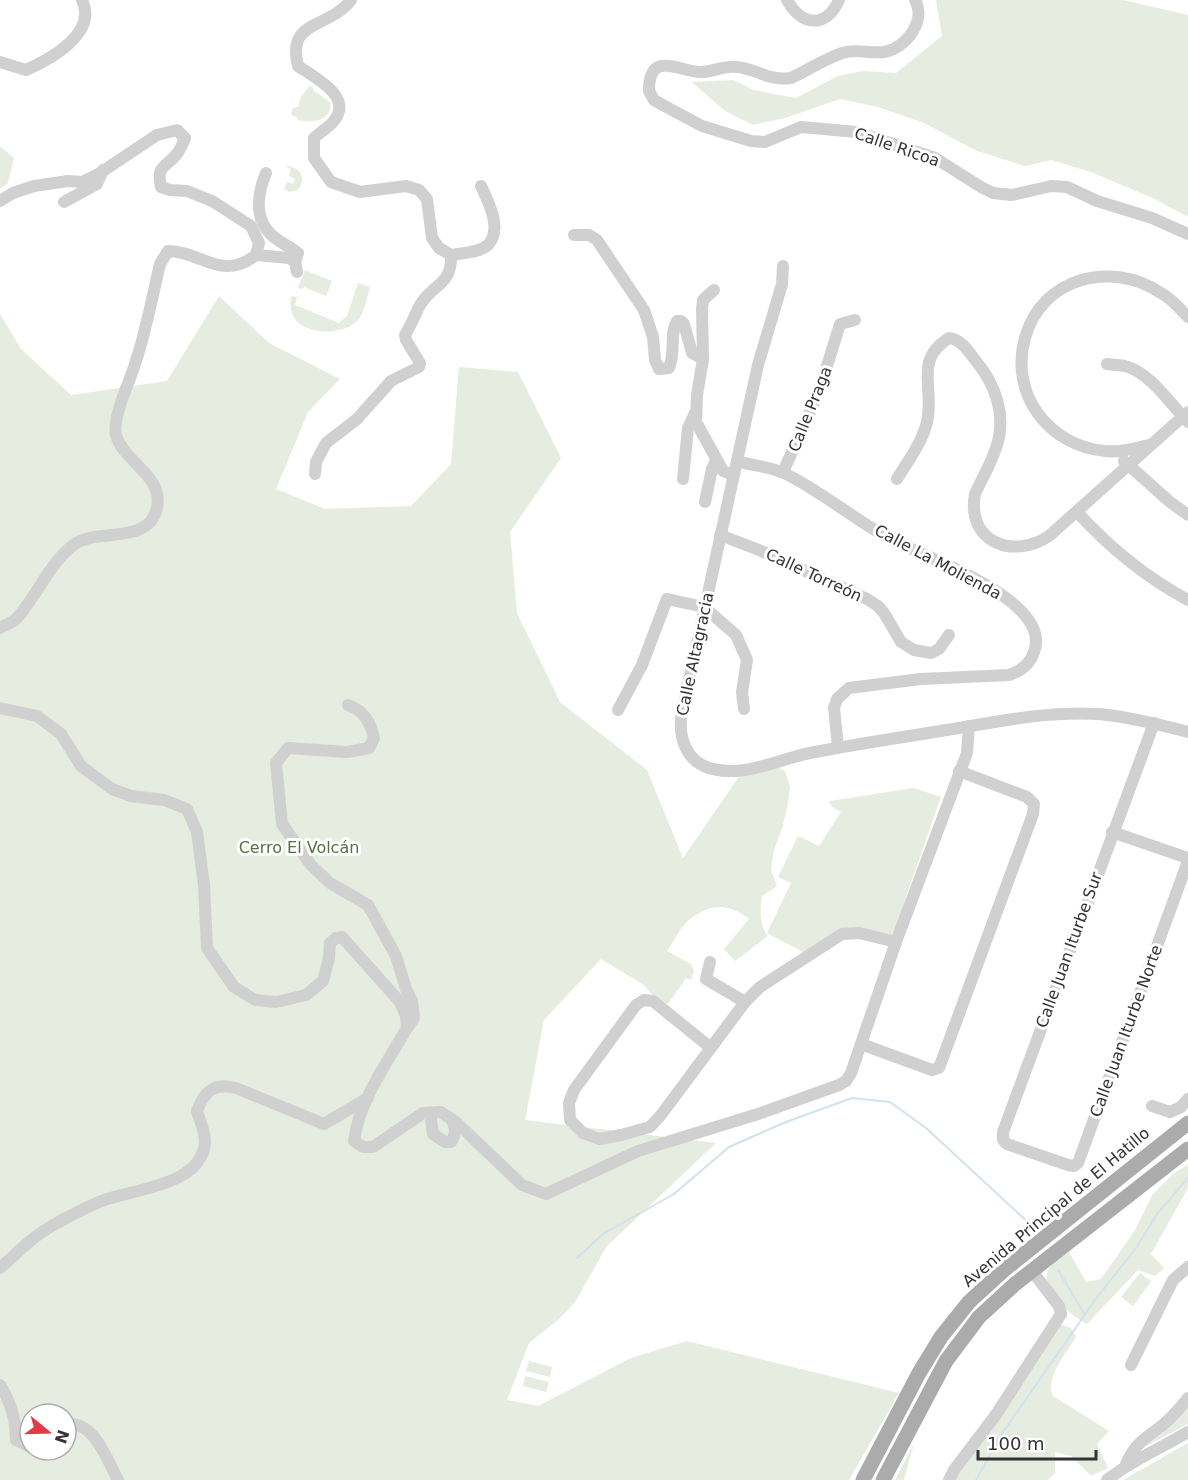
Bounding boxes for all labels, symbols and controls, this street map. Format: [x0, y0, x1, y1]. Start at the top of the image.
street label: Calle Ricoa [852, 124, 942, 170]
street label: Calle Praga [784, 363, 836, 455]
street label: Calle La Molienda [871, 521, 1005, 603]
street label: Calle Torreón [763, 544, 865, 606]
street label: Calle Altagracia [673, 590, 717, 718]
park label: Cerro El Volcán [239, 838, 359, 857]
street label: Calle Juan Iturbe Sur [1032, 869, 1106, 1030]
street label: Calle Juan Iturbe Norte [1086, 942, 1166, 1120]
street label: Avenida Principal de El Hatillo [959, 1123, 1153, 1291]
north arrow [18, 1402, 78, 1462]
scale bar [978, 1423, 1096, 1461]
text: N [51, 1427, 73, 1446]
text: 100 m [987, 1433, 1045, 1454]

